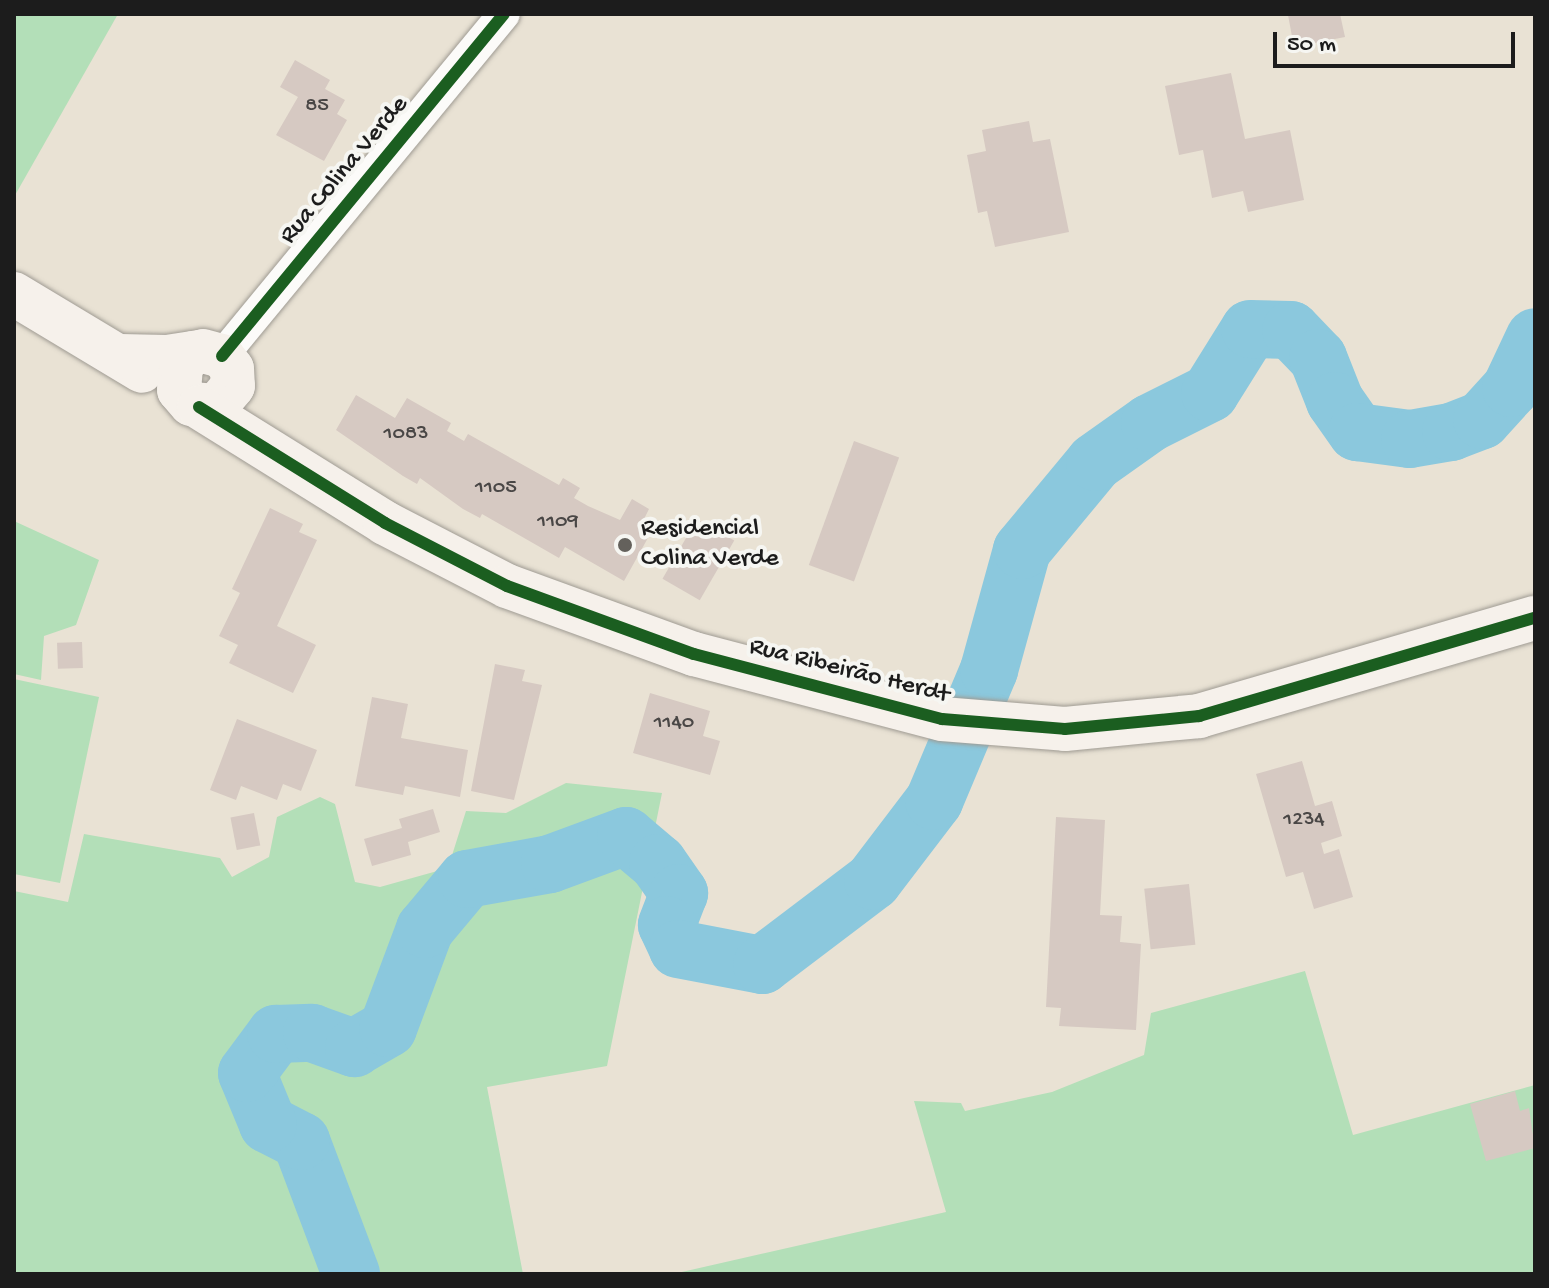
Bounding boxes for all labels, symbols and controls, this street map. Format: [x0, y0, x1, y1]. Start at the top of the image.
scale bar [1277, 16, 1519, 66]
text: 50 m [1287, 31, 1336, 60]
street label: Rua Colina Verde [274, 90, 416, 252]
house number: 85 [305, 94, 329, 120]
house number: 1083 [384, 422, 428, 448]
house number: 1105 [475, 476, 517, 502]
house number: 1109 [537, 510, 579, 536]
place label: Residencial Colina Verde [641, 514, 779, 576]
marker: Residencial Colina Verde [616, 536, 634, 554]
street label: Rua Ribeirão Herdt [746, 632, 952, 712]
house number: 1140 [654, 711, 694, 737]
house number: 1234 [1283, 808, 1325, 834]

